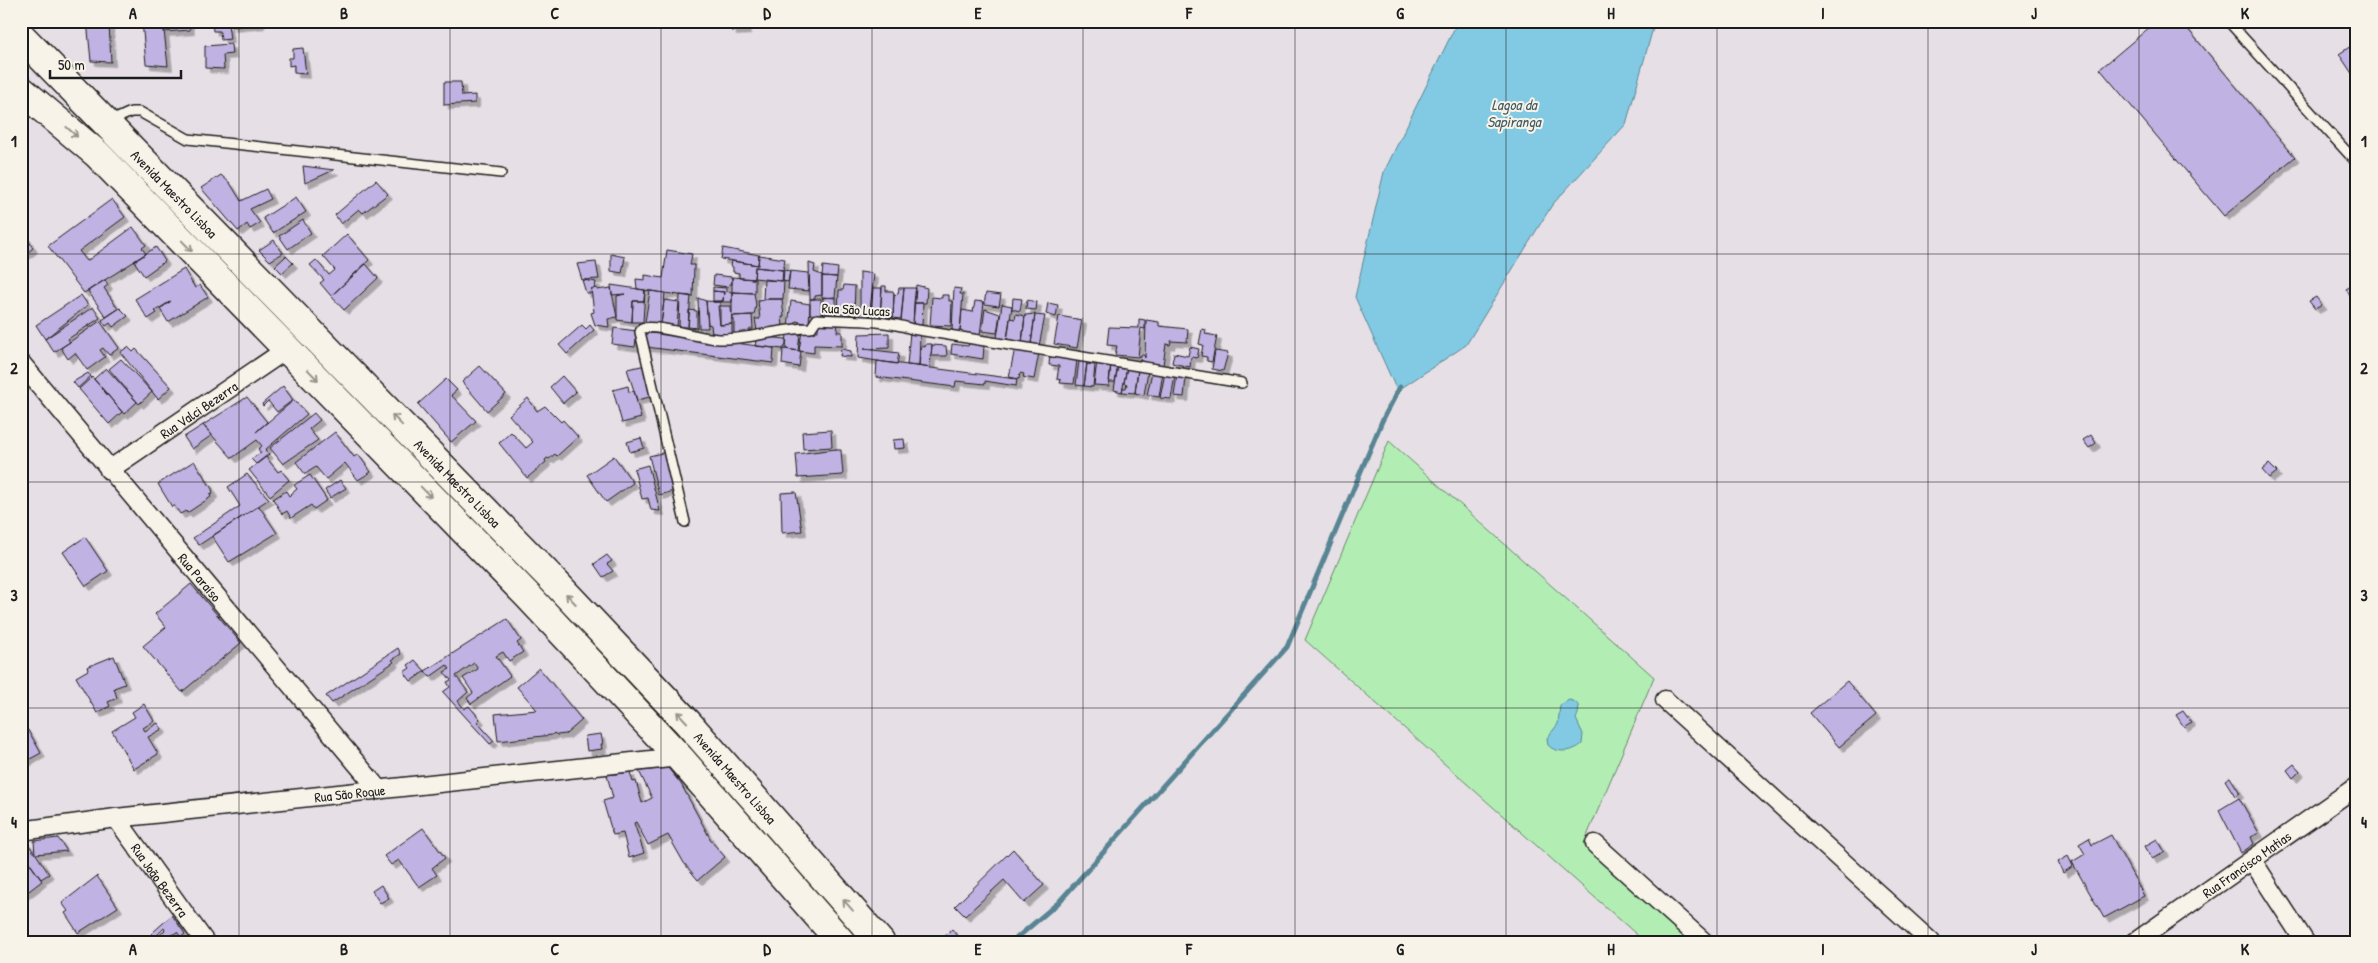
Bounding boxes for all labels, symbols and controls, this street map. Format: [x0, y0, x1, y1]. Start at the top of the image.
text: A [129, 2, 137, 24]
text: B [340, 2, 348, 24]
text: C [551, 2, 560, 24]
text: D [763, 2, 771, 24]
text: E [974, 2, 982, 24]
text: F [1185, 2, 1193, 24]
text: G [1396, 2, 1404, 24]
text: H [1607, 2, 1615, 24]
text: I [1821, 2, 1825, 24]
text: J [2031, 2, 2037, 24]
text: K [2241, 2, 2250, 24]
scale bar [50, 48, 181, 80]
text: 50 m [58, 54, 85, 75]
water label: Lagoa da Sapiranga [1487, 94, 1543, 132]
one-way arrow [66, 126, 79, 138]
text: 1 [11, 130, 17, 152]
text: 1 [2361, 130, 2367, 152]
street label: Avenida Maestro Lisboa [127, 145, 223, 242]
one-way arrow [181, 240, 193, 253]
street label: Rua São Lucas [821, 298, 891, 320]
text: 2 [10, 357, 18, 379]
text: 2 [2360, 357, 2368, 379]
one-way arrow [307, 369, 319, 382]
street label: Rua Valci Bezerra [156, 376, 241, 442]
one-way arrow [391, 414, 403, 426]
street label: Avenida Maestro Lisboa [411, 435, 506, 531]
one-way arrow [420, 485, 432, 498]
street label: Rua Paraíso [174, 548, 226, 605]
text: 3 [10, 584, 18, 606]
text: 3 [2360, 584, 2368, 606]
one-way arrow [565, 593, 577, 606]
one-way arrow [676, 711, 688, 724]
street label: Avenida Maestro Lisboa [690, 727, 782, 828]
street label: Rua São Roque [313, 779, 387, 806]
text: 4 [11, 811, 17, 833]
text: 4 [2361, 811, 2367, 833]
street label: Rua Francisco Matias [2198, 826, 2294, 902]
street label: Rua João Bezerra [127, 839, 194, 921]
one-way arrow [842, 899, 853, 912]
text: A [129, 938, 137, 960]
text: B [340, 938, 348, 960]
text: C [551, 938, 560, 960]
text: D [763, 938, 771, 960]
text: E [974, 938, 982, 960]
text: F [1185, 938, 1193, 960]
text: G [1396, 938, 1404, 960]
text: H [1607, 938, 1615, 960]
text: I [1821, 938, 1825, 960]
text: J [2031, 938, 2037, 960]
text: K [2241, 938, 2250, 960]

